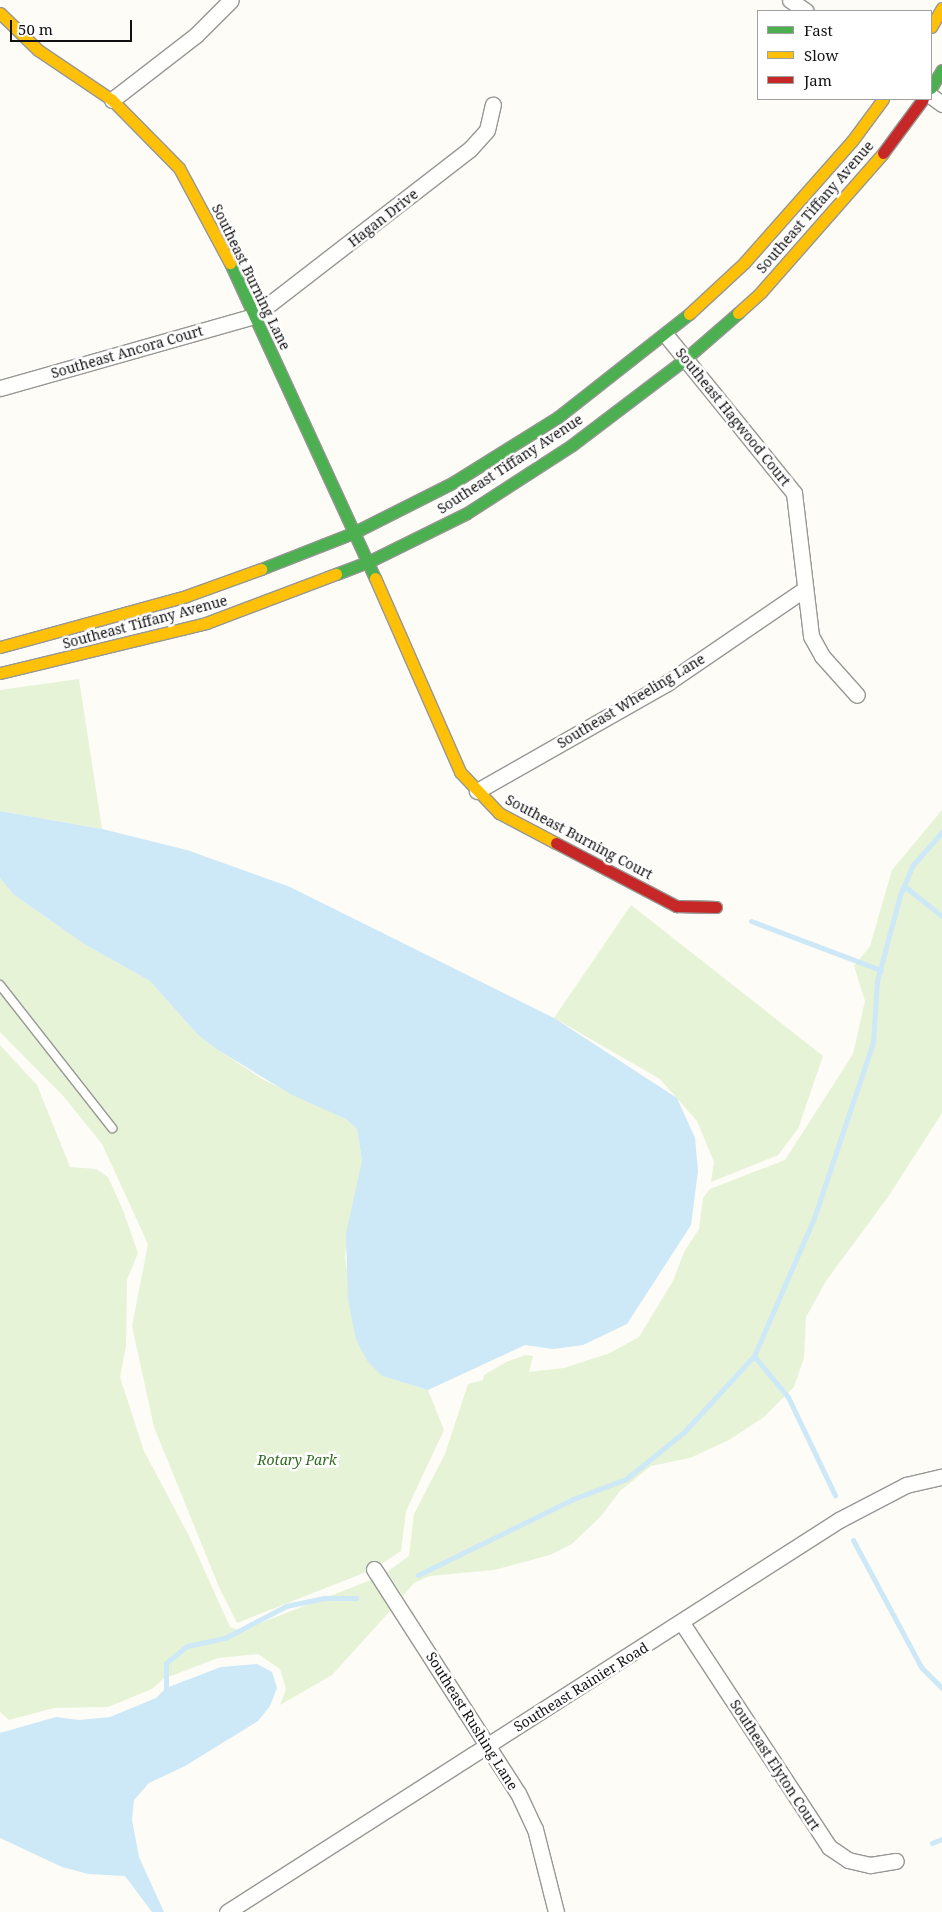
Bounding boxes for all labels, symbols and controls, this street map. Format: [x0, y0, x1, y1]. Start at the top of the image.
scale bar [12, 10, 135, 42]
legend [757, 10, 932, 100]
text: 50 m [18, 19, 53, 39]
text: Fast [804, 20, 833, 40]
text: Slow [804, 45, 838, 65]
text: Jam [804, 70, 832, 90]
street label: Southeast Tiffany Avenue [753, 137, 877, 277]
street label: Hagan Drive [345, 186, 421, 250]
street label: Southeast Burning Lane [208, 201, 294, 353]
street label: Southeast Ancora Court [49, 322, 205, 382]
street label: Southeast Hagwood Court [672, 345, 794, 489]
street label: Southeast Tiffany Avenue [434, 411, 586, 517]
street label: Southeast Tiffany Avenue [61, 592, 229, 652]
street label: Southeast Wheeling Lane [554, 650, 708, 752]
street label: Southeast Burning Court [503, 791, 655, 883]
park label: Rotary Park [257, 1452, 337, 1468]
street label: Southeast Rainier Road [511, 1639, 651, 1735]
street label: Southeast Rushing Lane [423, 1649, 521, 1793]
street label: Southeast Elyton Court [726, 1697, 824, 1833]

